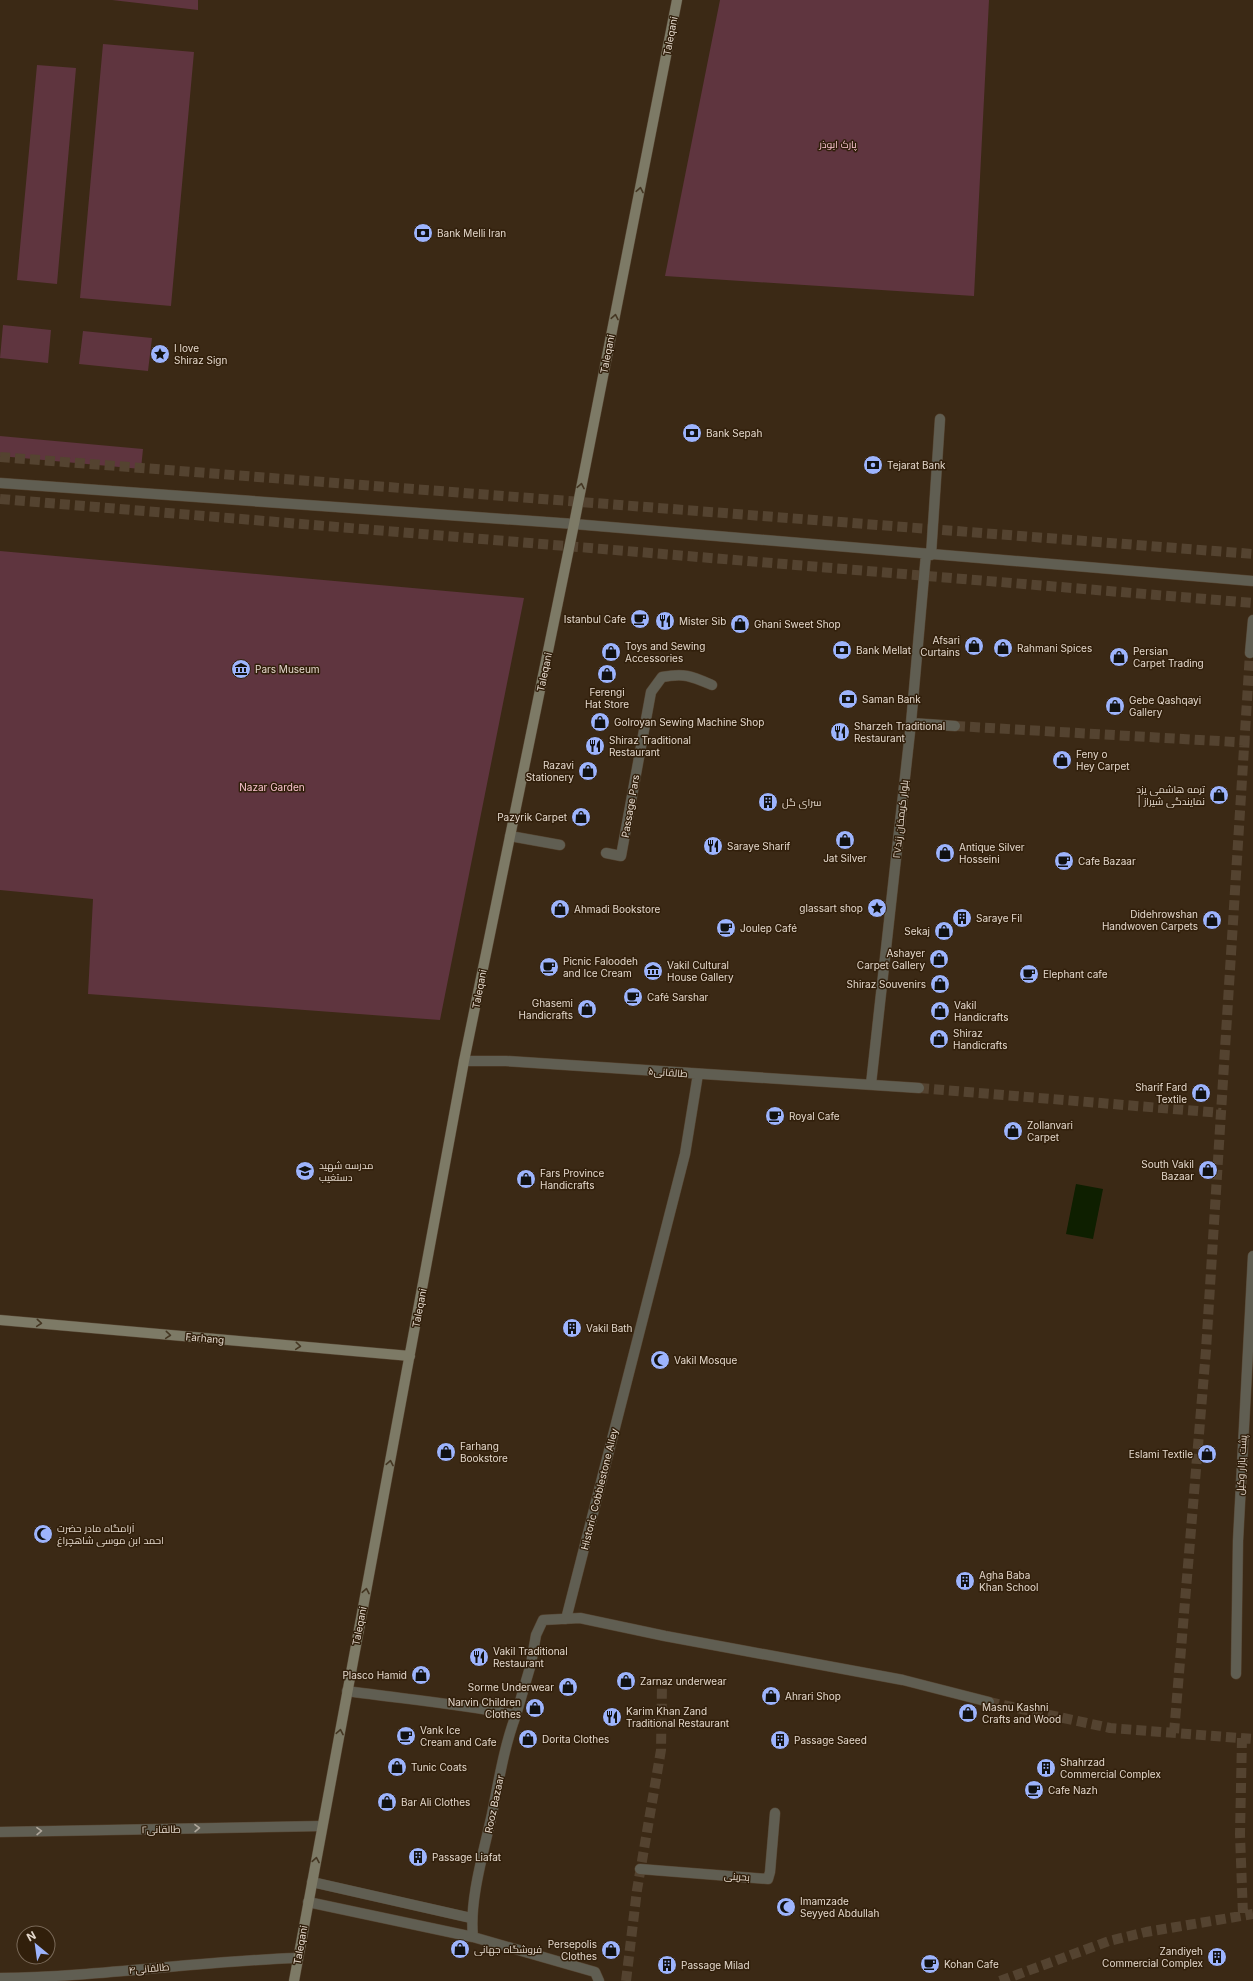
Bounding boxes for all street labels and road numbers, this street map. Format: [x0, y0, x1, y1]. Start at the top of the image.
street label: Taleqani [660, 15, 680, 57]
street label: Taleqani [597, 333, 617, 375]
street label: Taleqani [534, 651, 554, 693]
street label: Passage Pars [619, 773, 641, 839]
street label: بلوار کریمخان زند۲۷ [890, 779, 911, 859]
street label: Taleqani [469, 968, 489, 1010]
street label: طالقانی۵ [648, 1065, 688, 1080]
street label: Taleqani [409, 1287, 429, 1329]
street label: Farhang [185, 1330, 225, 1346]
street label: Historic Cobblestone Alley [578, 1427, 620, 1551]
street label: پشت بازار وکیل [1233, 1434, 1250, 1495]
street label: Taleqani [349, 1605, 369, 1647]
street label: Rooz Bazaar [482, 1774, 506, 1834]
street label: طالقانی۲ [141, 1823, 181, 1836]
street label: بحرینی [723, 1869, 750, 1884]
street label: Taleqani [291, 1924, 309, 1966]
street label: طالقانی۴ [128, 1960, 170, 1977]

